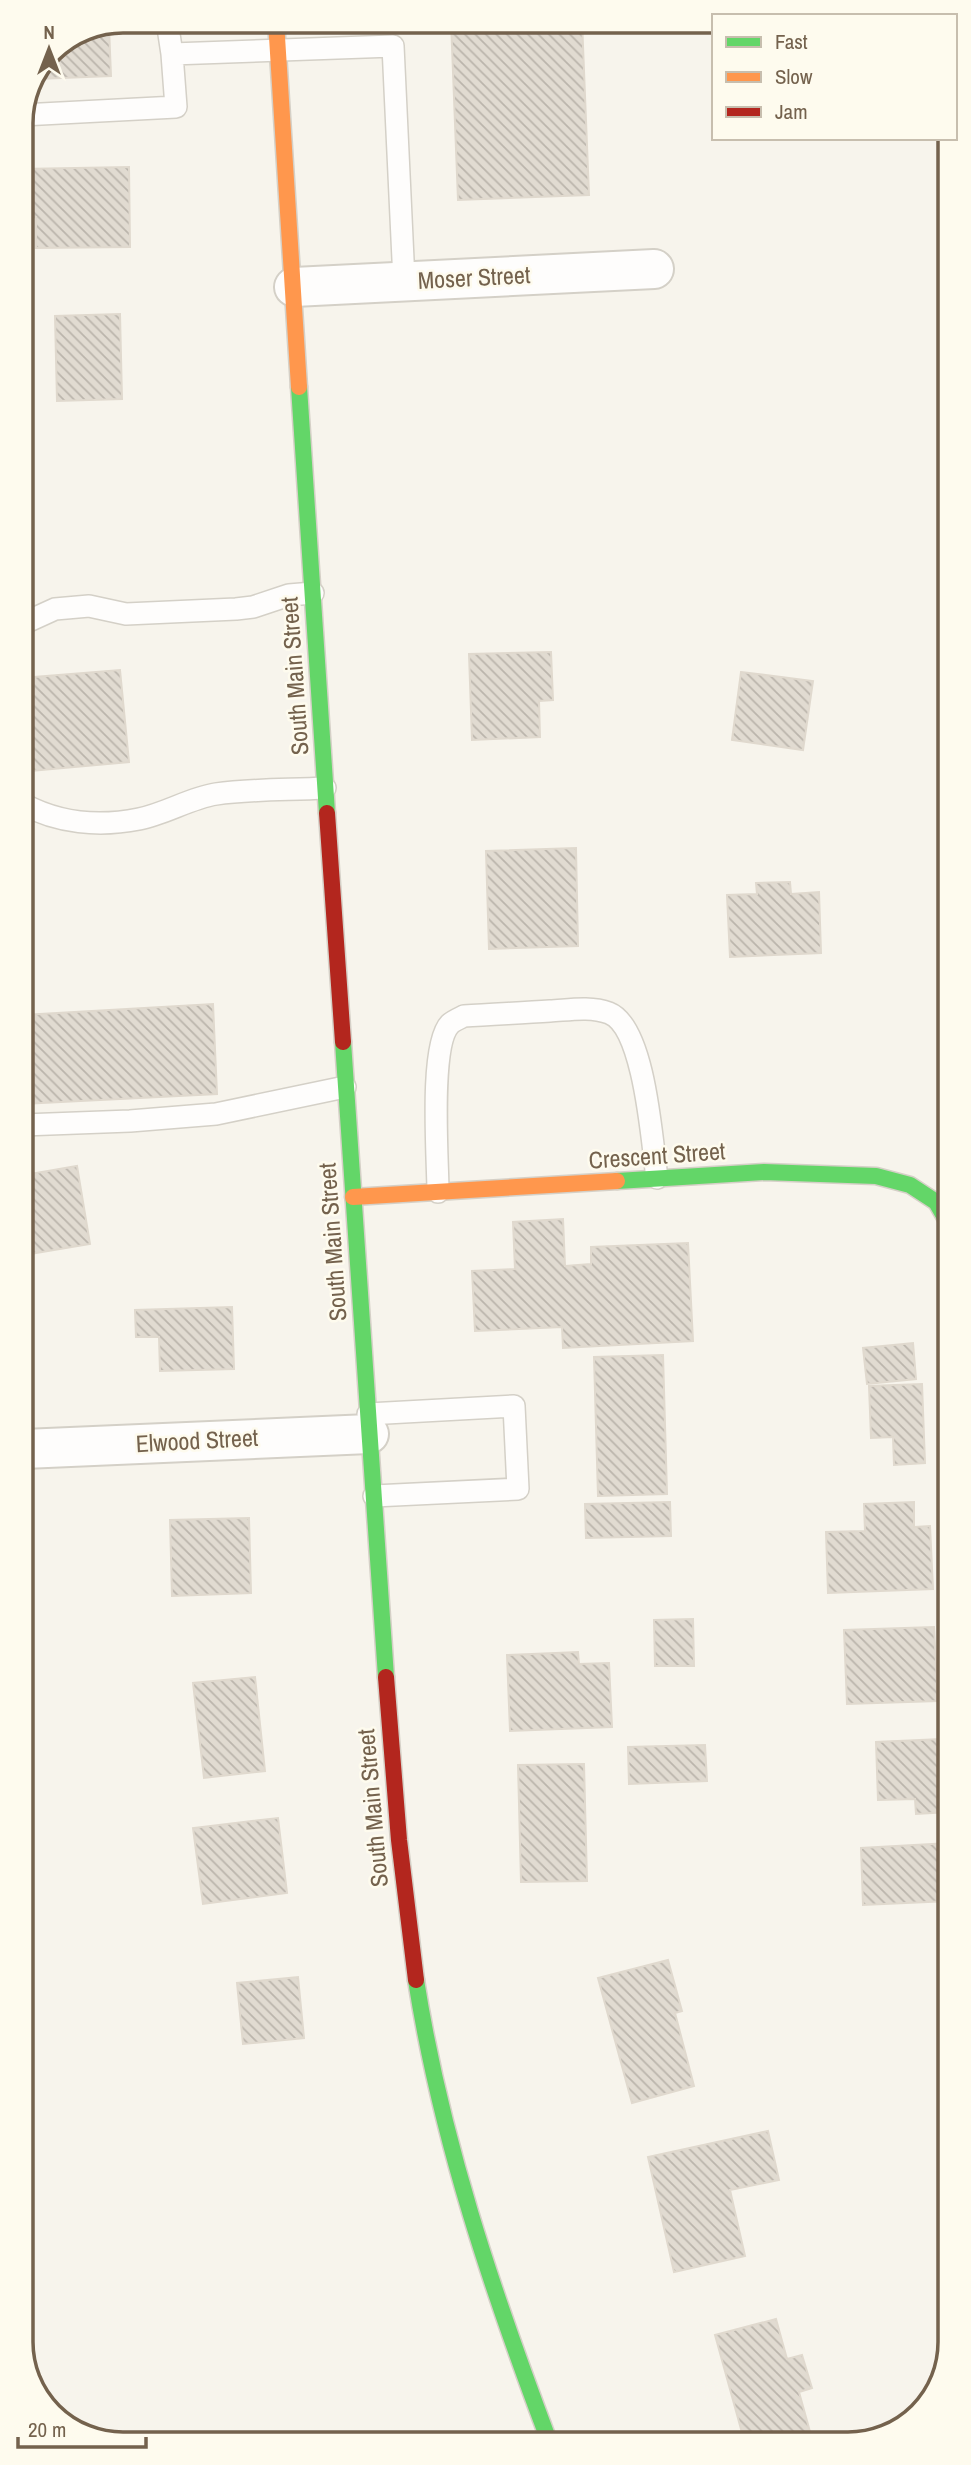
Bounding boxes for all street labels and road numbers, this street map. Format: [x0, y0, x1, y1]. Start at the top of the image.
street label: Moser Street [417, 258, 532, 296]
street label: South Main Street [272, 595, 315, 756]
street label: Crescent Street [588, 1134, 727, 1176]
street label: South Main Street [310, 1161, 353, 1322]
street label: Elwood Street [135, 1421, 259, 1459]
street label: South Main Street [349, 1727, 395, 1889]

